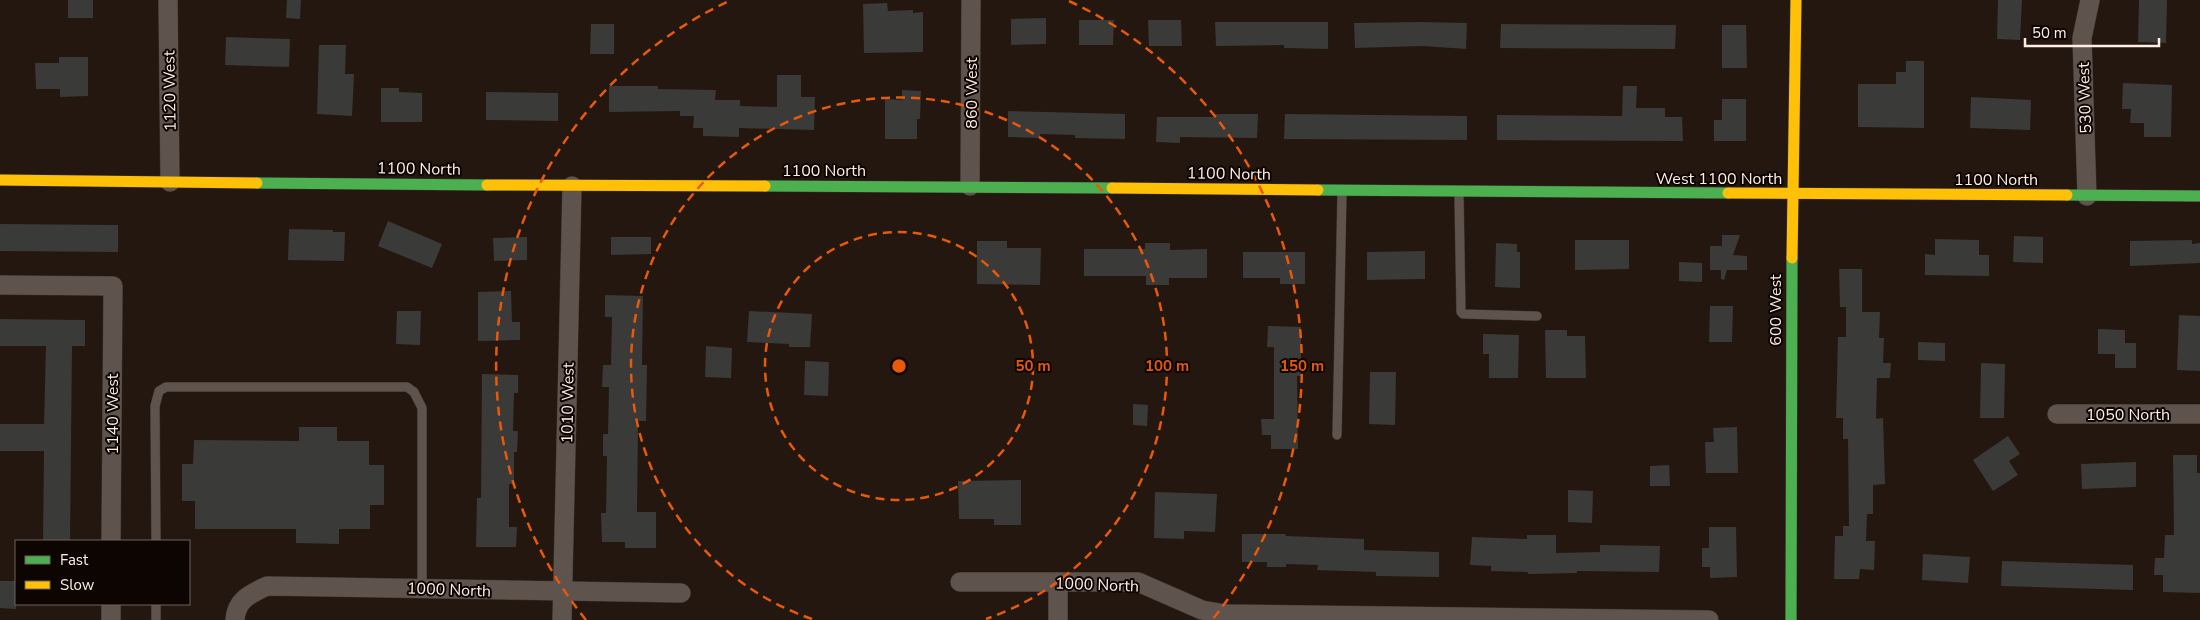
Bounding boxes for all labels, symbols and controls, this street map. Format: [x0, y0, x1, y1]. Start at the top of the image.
scale bar [2025, 15, 2159, 47]
text: 50 m [2032, 23, 2067, 43]
street label: 1120 West [158, 50, 182, 132]
street label: 860 West [961, 57, 983, 129]
street label: 530 West [2073, 62, 2097, 134]
street label: 1100 North [377, 157, 461, 181]
street label: 1100 North [782, 160, 866, 182]
street label: 1100 North [1187, 162, 1271, 186]
street label: West 1100 North [1656, 168, 1782, 190]
street label: 1100 North [1954, 169, 2038, 191]
street label: 600 West [1765, 274, 1787, 346]
text: 50 m [1015, 356, 1051, 376]
text: 100 m [1145, 356, 1189, 376]
text: 150 m [1280, 356, 1324, 376]
centre of rings [890, 357, 908, 375]
street label: 1010 West [556, 362, 580, 444]
street label: 1140 West [102, 373, 124, 454]
street label: 1050 North [2086, 404, 2170, 426]
legend [15, 540, 190, 605]
text: Fast [60, 550, 89, 570]
street label: 1000 North [1055, 573, 1139, 597]
text: Slow [60, 575, 95, 595]
street label: 1000 North [407, 578, 491, 602]

